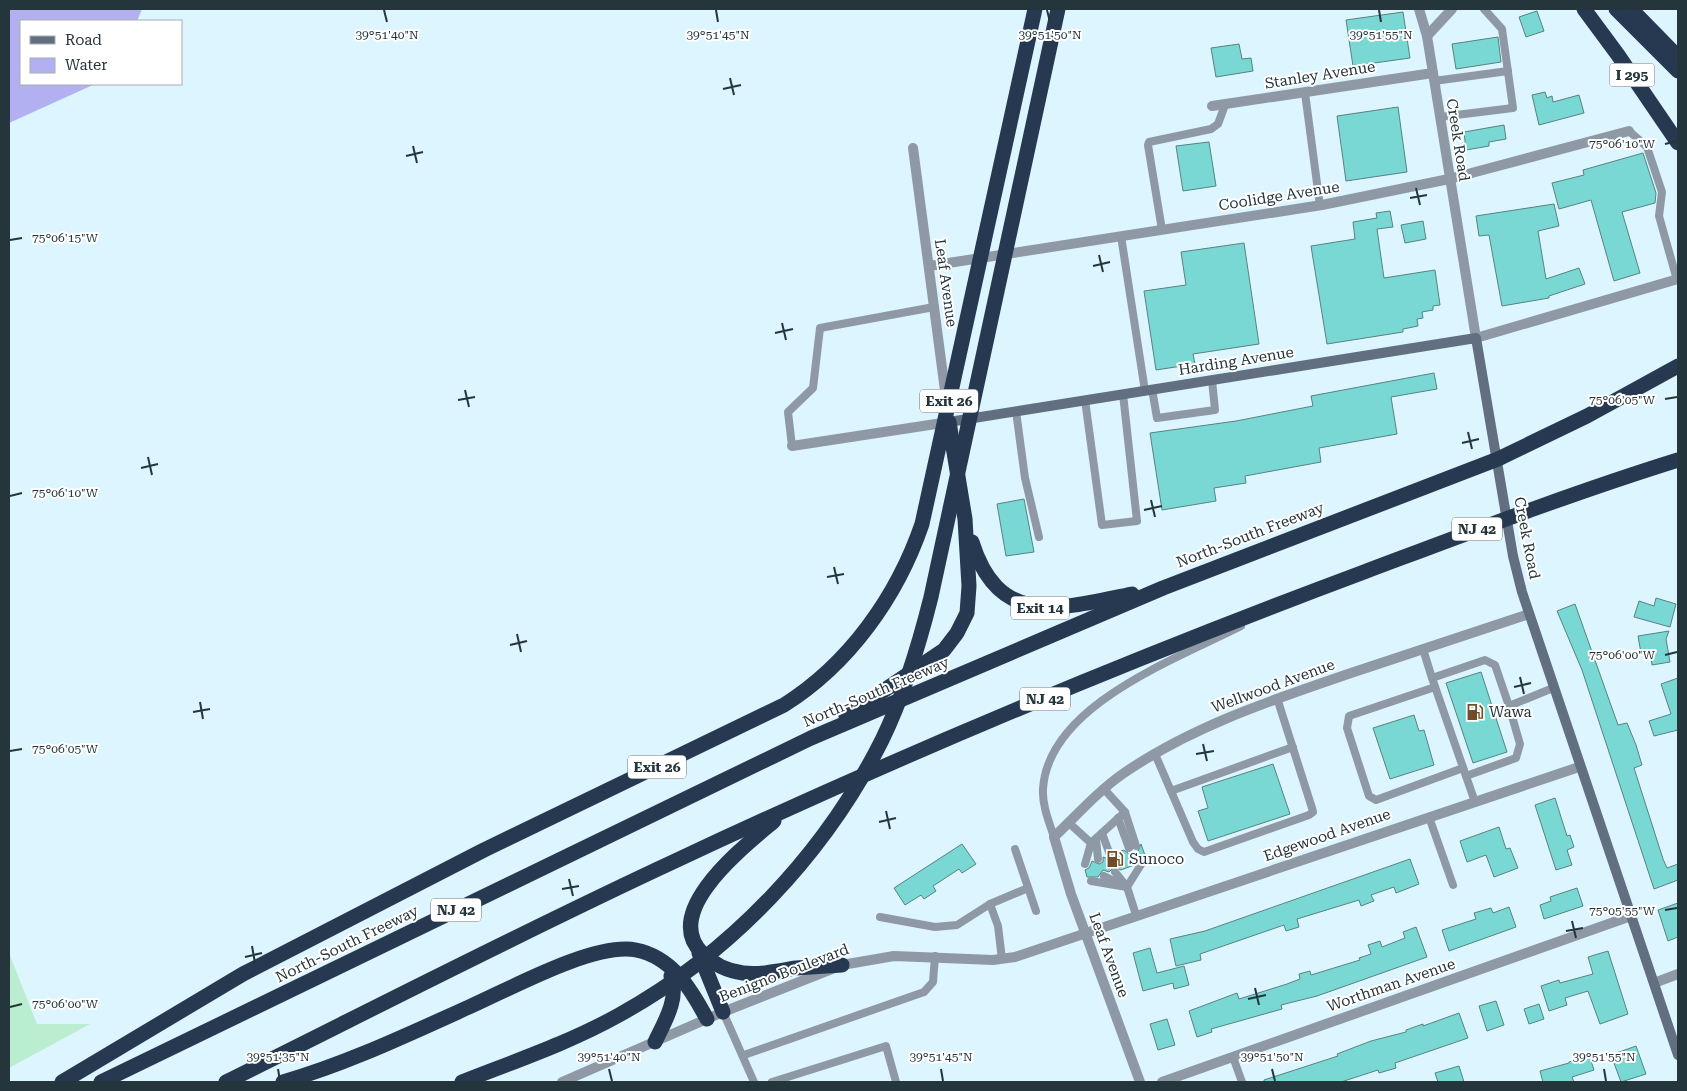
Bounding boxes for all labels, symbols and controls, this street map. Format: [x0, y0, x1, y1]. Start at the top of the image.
legend [20, 20, 182, 85]
text: 39°51'40"N [355, 28, 419, 42]
text: 39°51'45"N [686, 28, 750, 42]
text: 39°51'50"N [1018, 28, 1082, 42]
text: 39°51'55"N [1349, 28, 1413, 42]
text: Road [65, 31, 102, 49]
text: Water [65, 56, 107, 74]
street label: Stanley Avenue [1264, 57, 1376, 93]
road number: I 295 [1610, 64, 1654, 86]
street label: Creek Road [1443, 97, 1473, 183]
text: 75°06'10"W [1589, 137, 1656, 151]
street label: Coolidge Avenue [1217, 178, 1341, 214]
text: 75°06'15"W [32, 231, 99, 245]
street label: Leaf Avenue [931, 238, 961, 328]
street label: Harding Avenue [1177, 343, 1295, 379]
road number: Exit 26 [920, 390, 978, 412]
text: 75°06'05"W [1589, 393, 1656, 407]
text: 75°06'10"W [32, 486, 99, 500]
street label: Creek Road [1510, 495, 1544, 581]
street label: North-South Freeway [1174, 498, 1326, 571]
road number: NJ 42 [1452, 518, 1502, 540]
road number: Exit 14 [1011, 596, 1069, 620]
text: 75°06'00"W [1589, 648, 1656, 662]
street label: North-South Freeway [800, 653, 952, 731]
street label: Wellwood Avenue [1209, 655, 1337, 717]
road number: NJ 42 [1020, 688, 1070, 711]
fuel station icon: Wawa [1465, 702, 1485, 722]
place label: Wawa [1489, 703, 1532, 721]
text: 75°06'05"W [32, 742, 99, 756]
road number: Exit 26 [628, 756, 686, 779]
street label: Edgewood Avenue [1261, 805, 1393, 865]
fuel station icon: Sunoco [1105, 849, 1125, 869]
place label: Sunoco [1129, 850, 1184, 868]
road number: NJ 42 [431, 898, 481, 922]
street label: North-South Freeway [273, 902, 421, 986]
text: 75°05'55"W [1589, 904, 1656, 918]
street label: Leaf Avenue [1085, 910, 1133, 1000]
street label: Benigno Boulevard [717, 940, 852, 1006]
street label: Worthman Avenue [1324, 955, 1458, 1015]
text: 75°06'00"W [32, 997, 99, 1011]
text: 39°51'35"N [246, 1050, 310, 1064]
text: 39°51'40"N [577, 1050, 641, 1064]
text: 39°51'45"N [909, 1050, 973, 1064]
text: 39°51'50"N [1240, 1050, 1304, 1064]
text: 39°51'55"N [1572, 1050, 1636, 1064]

